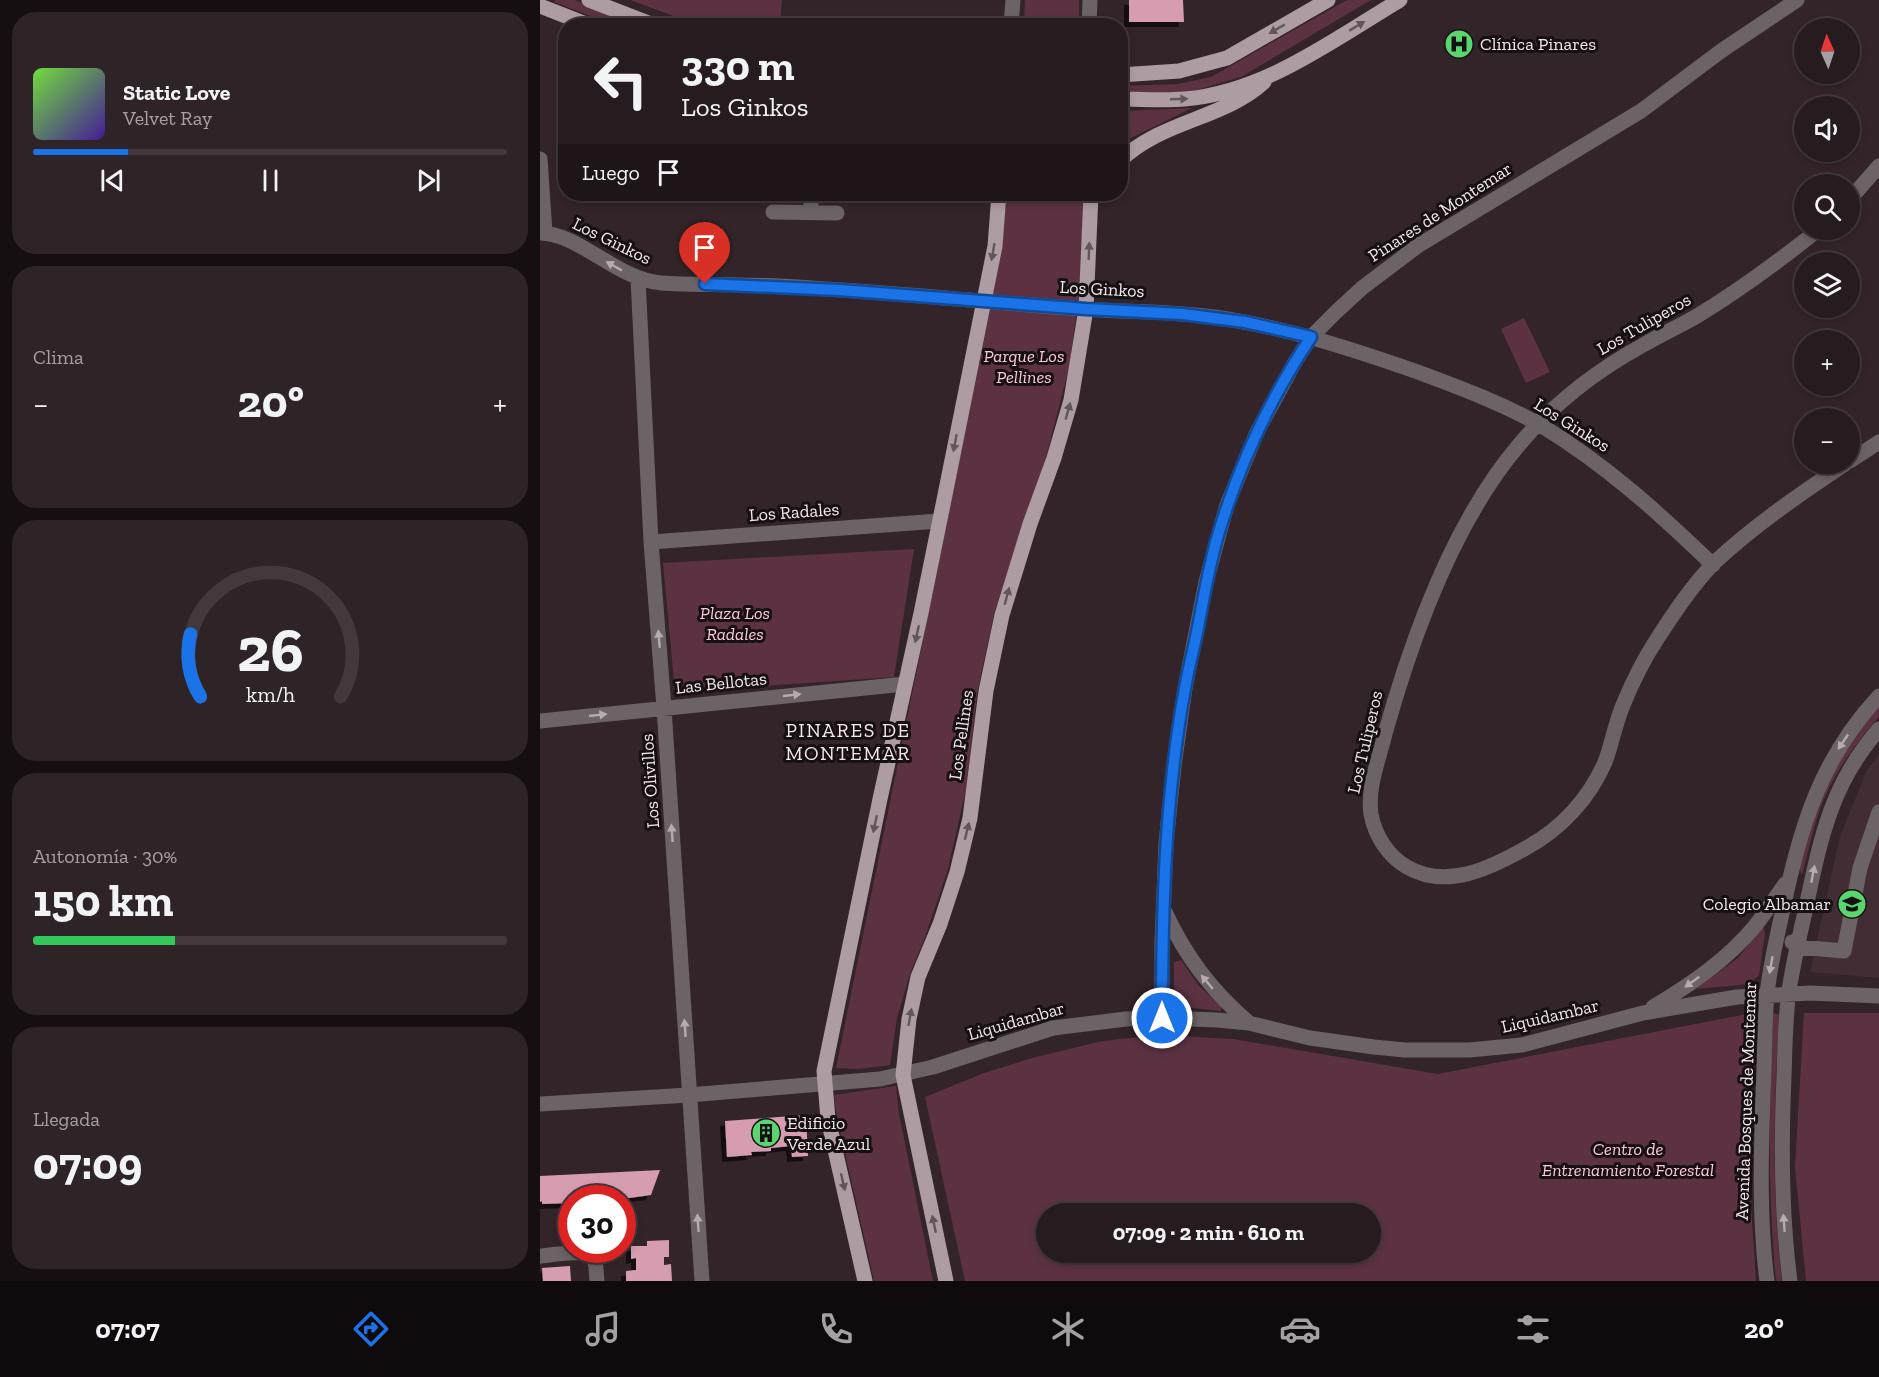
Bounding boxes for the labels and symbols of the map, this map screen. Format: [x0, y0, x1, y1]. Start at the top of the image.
north arrow [1794, 18, 1860, 84]
one-way arrow [1349, 20, 1365, 31]
one-way arrow [1269, 24, 1285, 35]
hospital icon: Clínica Pinares [1443, 28, 1475, 60]
place label: Clínica Pinares [1480, 33, 1596, 55]
one-way arrow [1169, 94, 1188, 104]
street label: Pinares de Montemar [1364, 157, 1516, 267]
street label: Los Ginkos [569, 212, 655, 270]
pin [679, 222, 730, 284]
one-way arrow [988, 242, 997, 261]
one-way arrow [1085, 242, 1094, 261]
one-way arrow [605, 261, 622, 271]
street label: Los Ginkos [1059, 276, 1145, 302]
street label: Los Tuliperos [1593, 288, 1695, 360]
park label: Parque Los Pellines [984, 345, 1064, 388]
street label: Los Ginkos [1530, 393, 1614, 457]
one-way arrow [1063, 402, 1073, 420]
one-way arrow [950, 434, 959, 453]
street label: Los Radales [748, 498, 840, 526]
one-way arrow [1003, 587, 1012, 605]
park label: Plaza Los Radales [700, 602, 770, 645]
one-way arrow [911, 625, 921, 643]
one-way arrow [654, 629, 663, 648]
street label: Las Bellotas [674, 667, 768, 699]
street label: Los Pellines [944, 688, 978, 781]
street label: Los Tuliperos [1342, 688, 1388, 796]
one-way arrow [783, 690, 802, 700]
one-way arrow [589, 710, 608, 720]
district label: PINARES DE MONTEMAR [785, 718, 911, 765]
street label: Los Olivillos [636, 733, 664, 829]
one-way arrow [1837, 733, 1849, 749]
one-way arrow [869, 815, 879, 834]
one-way arrow [962, 822, 972, 840]
one-way arrow [668, 824, 677, 843]
one-way arrow [1809, 865, 1818, 884]
school or university icon: Colegio Albamar [1836, 888, 1868, 920]
place label: Colegio Albamar [1703, 893, 1831, 915]
one-way arrow [1766, 956, 1775, 975]
one-way arrow [1201, 974, 1214, 990]
one-way arrow [1685, 976, 1700, 988]
street label: Avenida Bosques de Montemar [1731, 981, 1761, 1221]
position arrow [1130, 986, 1194, 1050]
street label: Liquidambar [1499, 994, 1601, 1038]
street label: Liquidambar [965, 997, 1067, 1045]
one-way arrow [905, 1007, 914, 1026]
one-way arrow [680, 1019, 690, 1038]
place label: Edificio Verde Azul [786, 1112, 870, 1155]
building icon: Edificio Verde Azul [750, 1117, 782, 1149]
park label: Centro de Entrenamiento Forestal [1542, 1138, 1714, 1181]
one-way arrow [838, 1173, 848, 1191]
speed limit sign: 30 [558, 1185, 636, 1263]
one-way arrow [694, 1213, 703, 1232]
one-way arrow [1779, 1213, 1789, 1232]
one-way arrow [929, 1214, 938, 1233]

